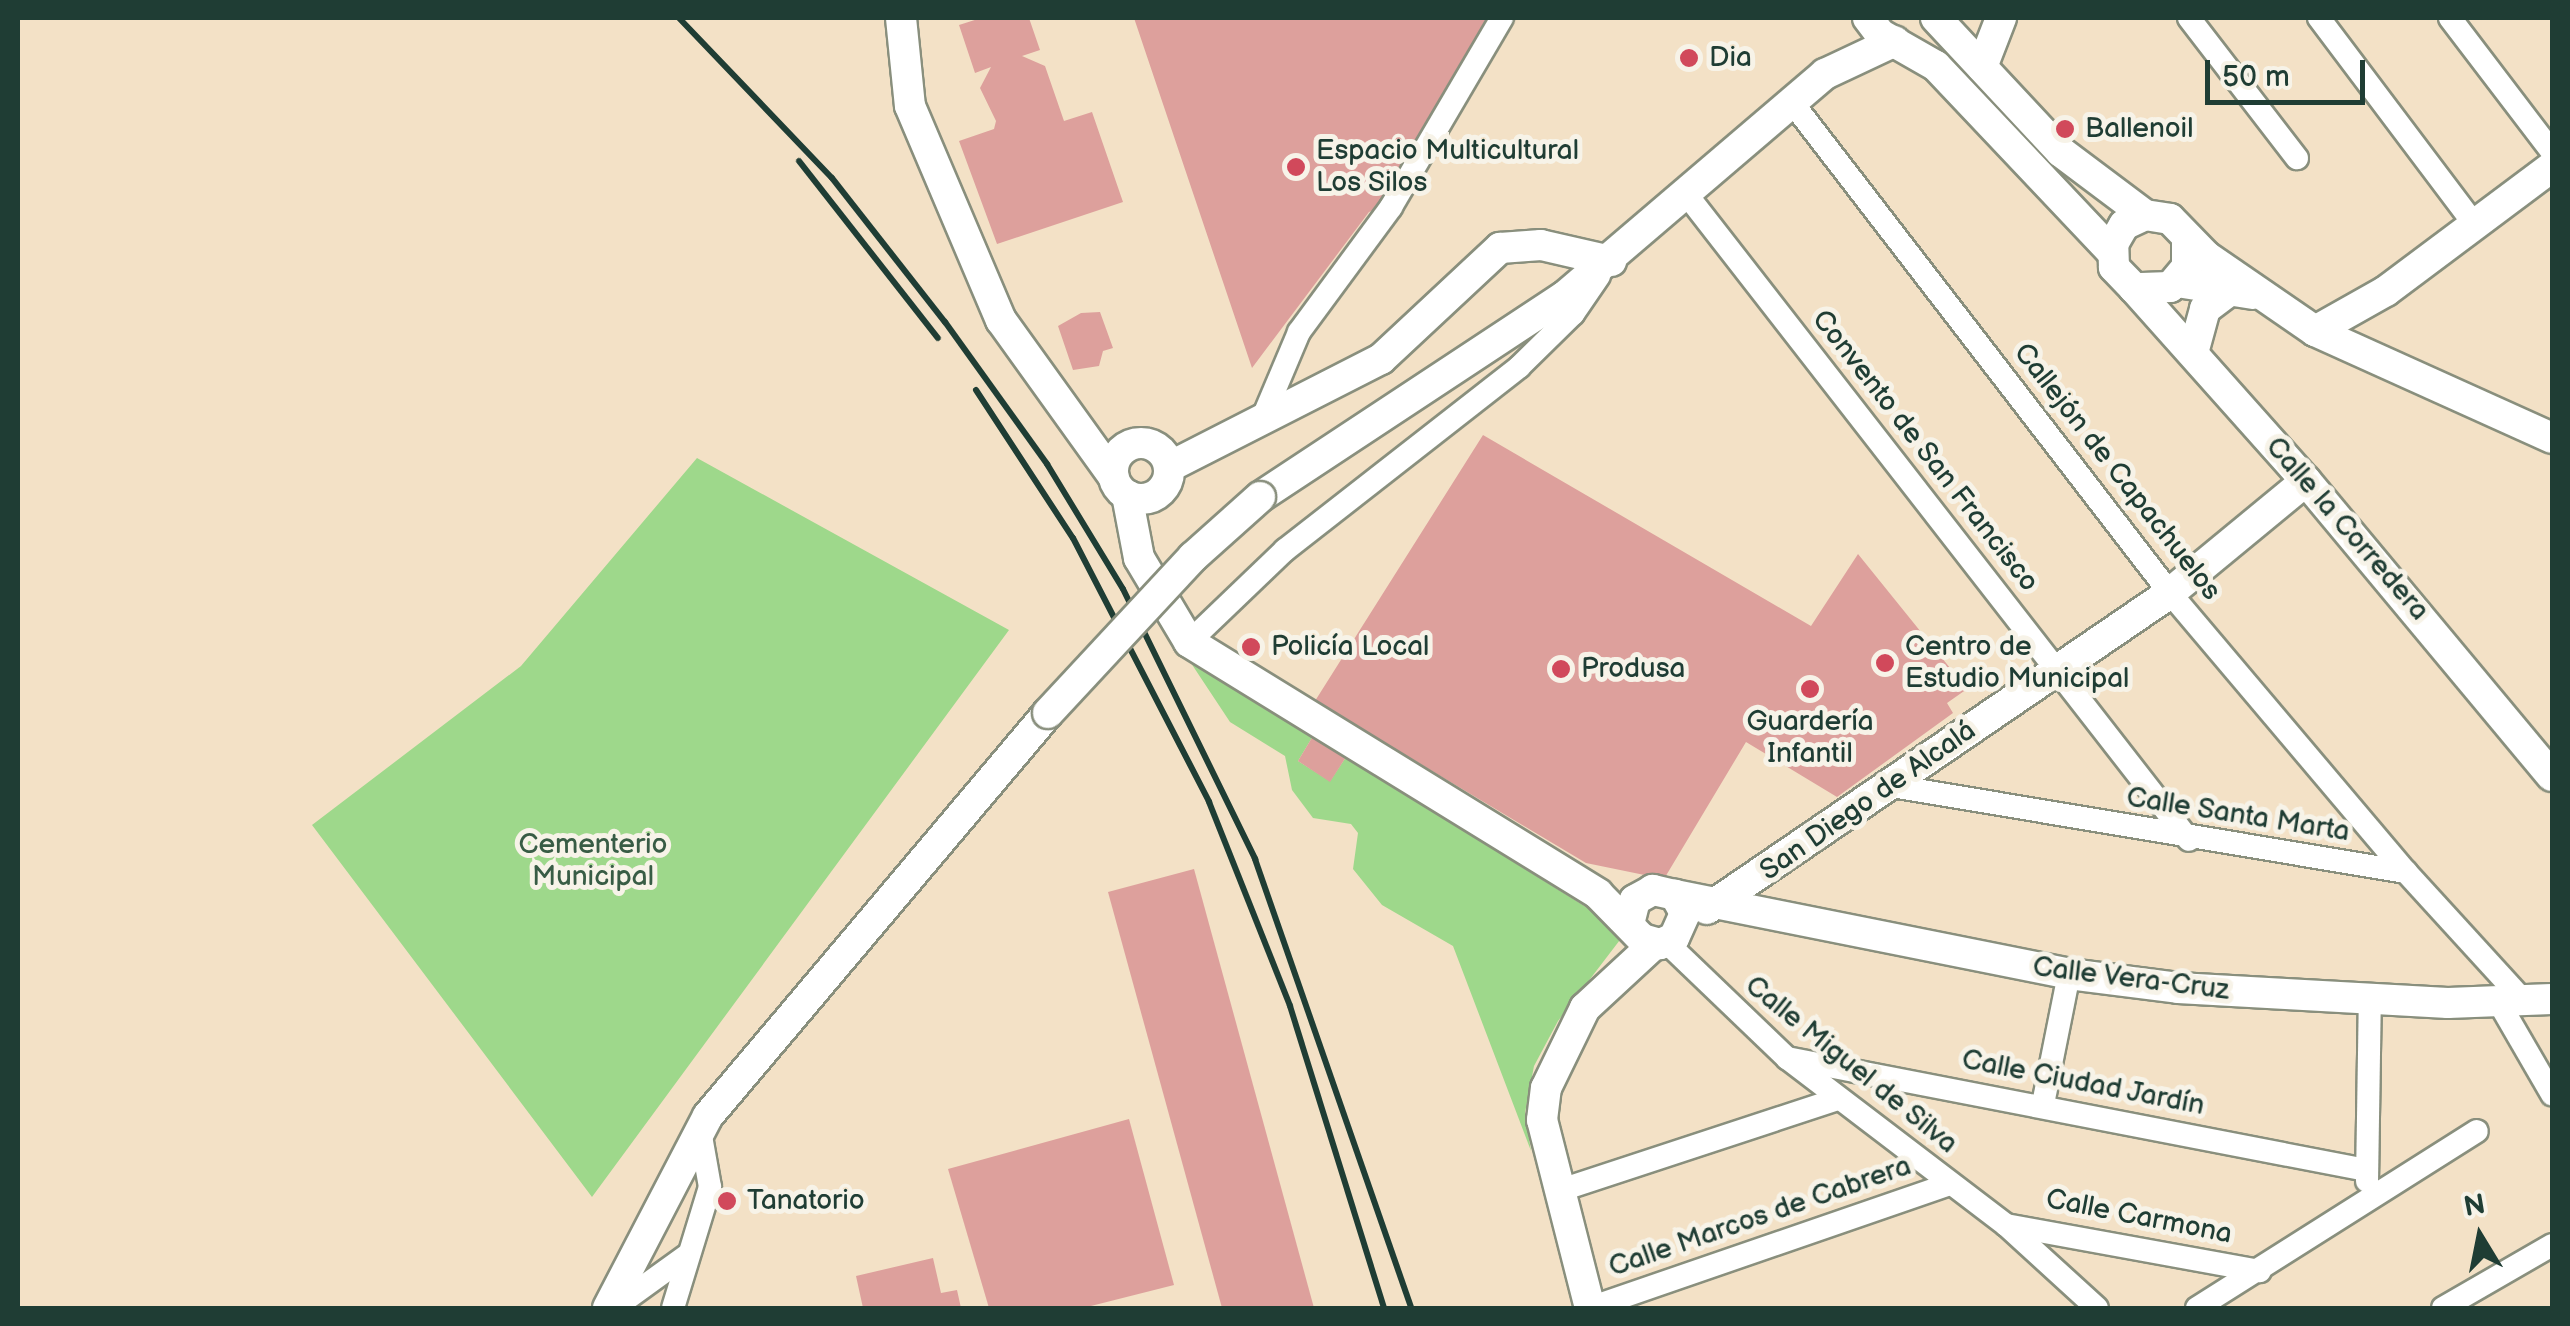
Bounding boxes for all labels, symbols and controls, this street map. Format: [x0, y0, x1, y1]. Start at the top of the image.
scale bar [2210, 40, 2370, 102]
place label: Dia [1709, 41, 1752, 75]
marker: Dia [1678, 47, 1700, 69]
text: 50 m [2222, 59, 2290, 95]
place label: Ballenoil [2085, 112, 2193, 146]
marker: Ballenoil [2054, 118, 2076, 140]
place label: Espacio Multicultural Los Silos [1316, 134, 1579, 200]
marker: Espacio Multicultural Los Silos [1285, 156, 1307, 178]
street label: Convento de San Francisco [1804, 303, 2046, 599]
street label: Callejón de Capachuelos [2006, 337, 2228, 607]
street label: Calle la Corredera [2258, 431, 2436, 627]
place label: Policía Local [1271, 630, 1429, 664]
place label: Centro de Estudio Municipal [1905, 630, 2129, 696]
marker: Policía Local [1240, 636, 1262, 658]
place label: Produsa [1581, 652, 1685, 686]
marker: Centro de Estudio Municipal [1874, 652, 1896, 674]
marker: Produsa [1550, 658, 1572, 680]
marker: Guardería Infantil [1799, 678, 1821, 700]
place label: Guardería Infantil [1746, 705, 1874, 771]
street label: San Diego de Alcalá [1754, 714, 1982, 888]
street label: Calle Santa Marta [2124, 781, 2352, 849]
park label: Cementerio Municipal [519, 828, 667, 894]
street label: Calle Vera-Cruz [2030, 950, 2232, 1008]
street label: Calle Miguel de Silva [1738, 969, 1964, 1161]
street label: Calle Ciudad Jardín [1958, 1043, 2208, 1123]
street label: Calle Marcos de Cabrera [1605, 1149, 1915, 1285]
street label: Calle Carmona [2043, 1182, 2235, 1252]
place label: Tanatorio [747, 1184, 865, 1218]
north arrow [2430, 1186, 2530, 1286]
text: N [2461, 1188, 2488, 1224]
marker: Tanatorio [716, 1190, 738, 1212]

